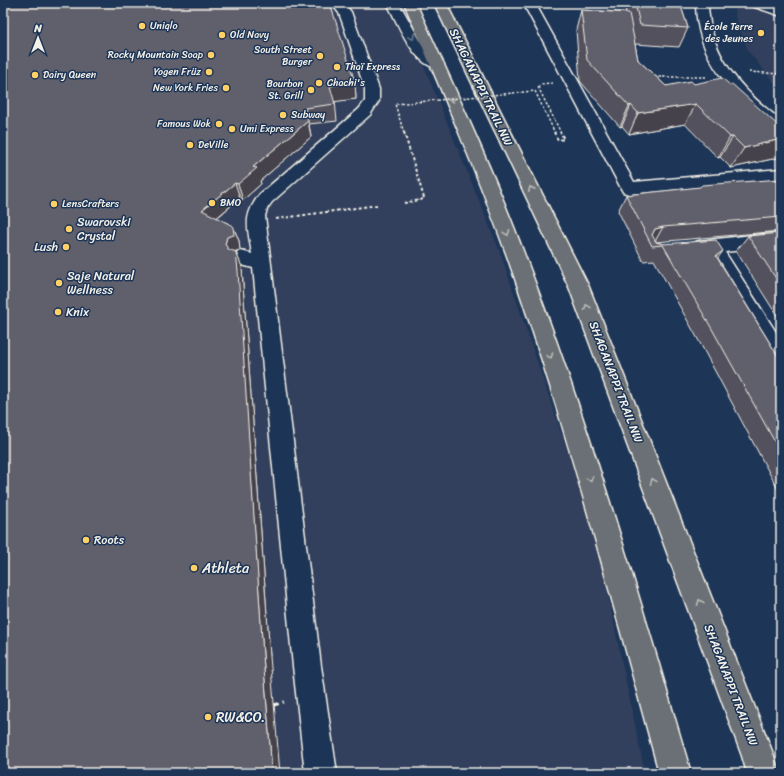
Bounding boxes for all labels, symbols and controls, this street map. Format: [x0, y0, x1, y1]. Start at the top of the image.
place label: Uniqlo [150, 17, 178, 35]
north arrow [18, 18, 58, 58]
place label: École Terre des Jeunes [704, 18, 753, 48]
text: N [33, 19, 42, 38]
marker: Uniqlo [137, 21, 147, 31]
street label: SHAGANAPPI TRAIL NW [443, 24, 519, 150]
place label: Old Navy [230, 26, 270, 44]
marker: École Terre des Jeunes [756, 28, 766, 38]
marker: Old Navy [217, 30, 227, 40]
one-way arrow [407, 32, 414, 40]
place label: South Street Burger [254, 41, 313, 71]
place label: Rocky Mountain Soap [108, 46, 204, 64]
marker: Rocky Mountain Soap [206, 50, 216, 60]
marker: South Street Burger [315, 51, 325, 61]
place label: Thaï Express [345, 58, 401, 76]
marker: Thaï Express [332, 62, 342, 72]
place label: Yogen Früz [154, 63, 201, 81]
place label: Dairy Queen [43, 66, 97, 84]
marker: Yogen Früz [204, 67, 214, 77]
marker: Dairy Queen [30, 70, 40, 80]
place label: Chachi's [327, 74, 365, 92]
place label: Bourbon St. Grill [266, 75, 304, 105]
marker: Chachi's [314, 78, 324, 88]
place label: New York Fries [153, 79, 218, 97]
marker: New York Fries [221, 83, 231, 93]
marker: Bourbon St. Grill [306, 85, 316, 95]
one-way arrow [448, 96, 456, 103]
place label: Subway [291, 106, 326, 124]
marker: Subway [278, 110, 288, 120]
place label: Famous Wok [157, 115, 211, 133]
marker: Famous Wok [214, 119, 224, 129]
place label: Umi Express [240, 120, 294, 138]
marker: Umi Express [227, 124, 237, 134]
place label: DeVille [198, 136, 229, 154]
marker: DeVille [185, 140, 195, 150]
one-way arrow [529, 186, 536, 194]
place label: BMO [220, 194, 242, 212]
place label: LensCrafters [62, 195, 119, 213]
marker: BMO [207, 198, 217, 208]
marker: LensCrafters [49, 199, 59, 209]
place label: Swarovski Crystal [77, 211, 131, 247]
marker: Swarovski Crystal [64, 224, 74, 234]
one-way arrow [503, 230, 511, 237]
place label: Lush [34, 236, 58, 258]
marker: Lush [61, 242, 71, 252]
place label: Saje Natural Wellness [67, 265, 135, 301]
marker: Saje Natural Wellness [54, 278, 64, 288]
place label: Knix [66, 301, 90, 323]
one-way arrow [583, 304, 591, 311]
marker: Knix [53, 307, 63, 317]
street label: SHAGANAPPI TRAIL NW [583, 318, 650, 447]
one-way arrow [545, 352, 554, 359]
one-way arrow [585, 476, 594, 483]
one-way arrow [650, 477, 658, 484]
place label: Roots [94, 529, 125, 551]
marker: Roots [81, 535, 91, 545]
place label: Athleta [201, 556, 250, 581]
marker: Athleta [189, 563, 199, 573]
one-way arrow [696, 599, 704, 606]
street label: SHAGANAPPI TRAIL NW [698, 621, 765, 750]
place label: RW&CO. [216, 705, 265, 730]
marker: RW&CO. [203, 712, 213, 722]

